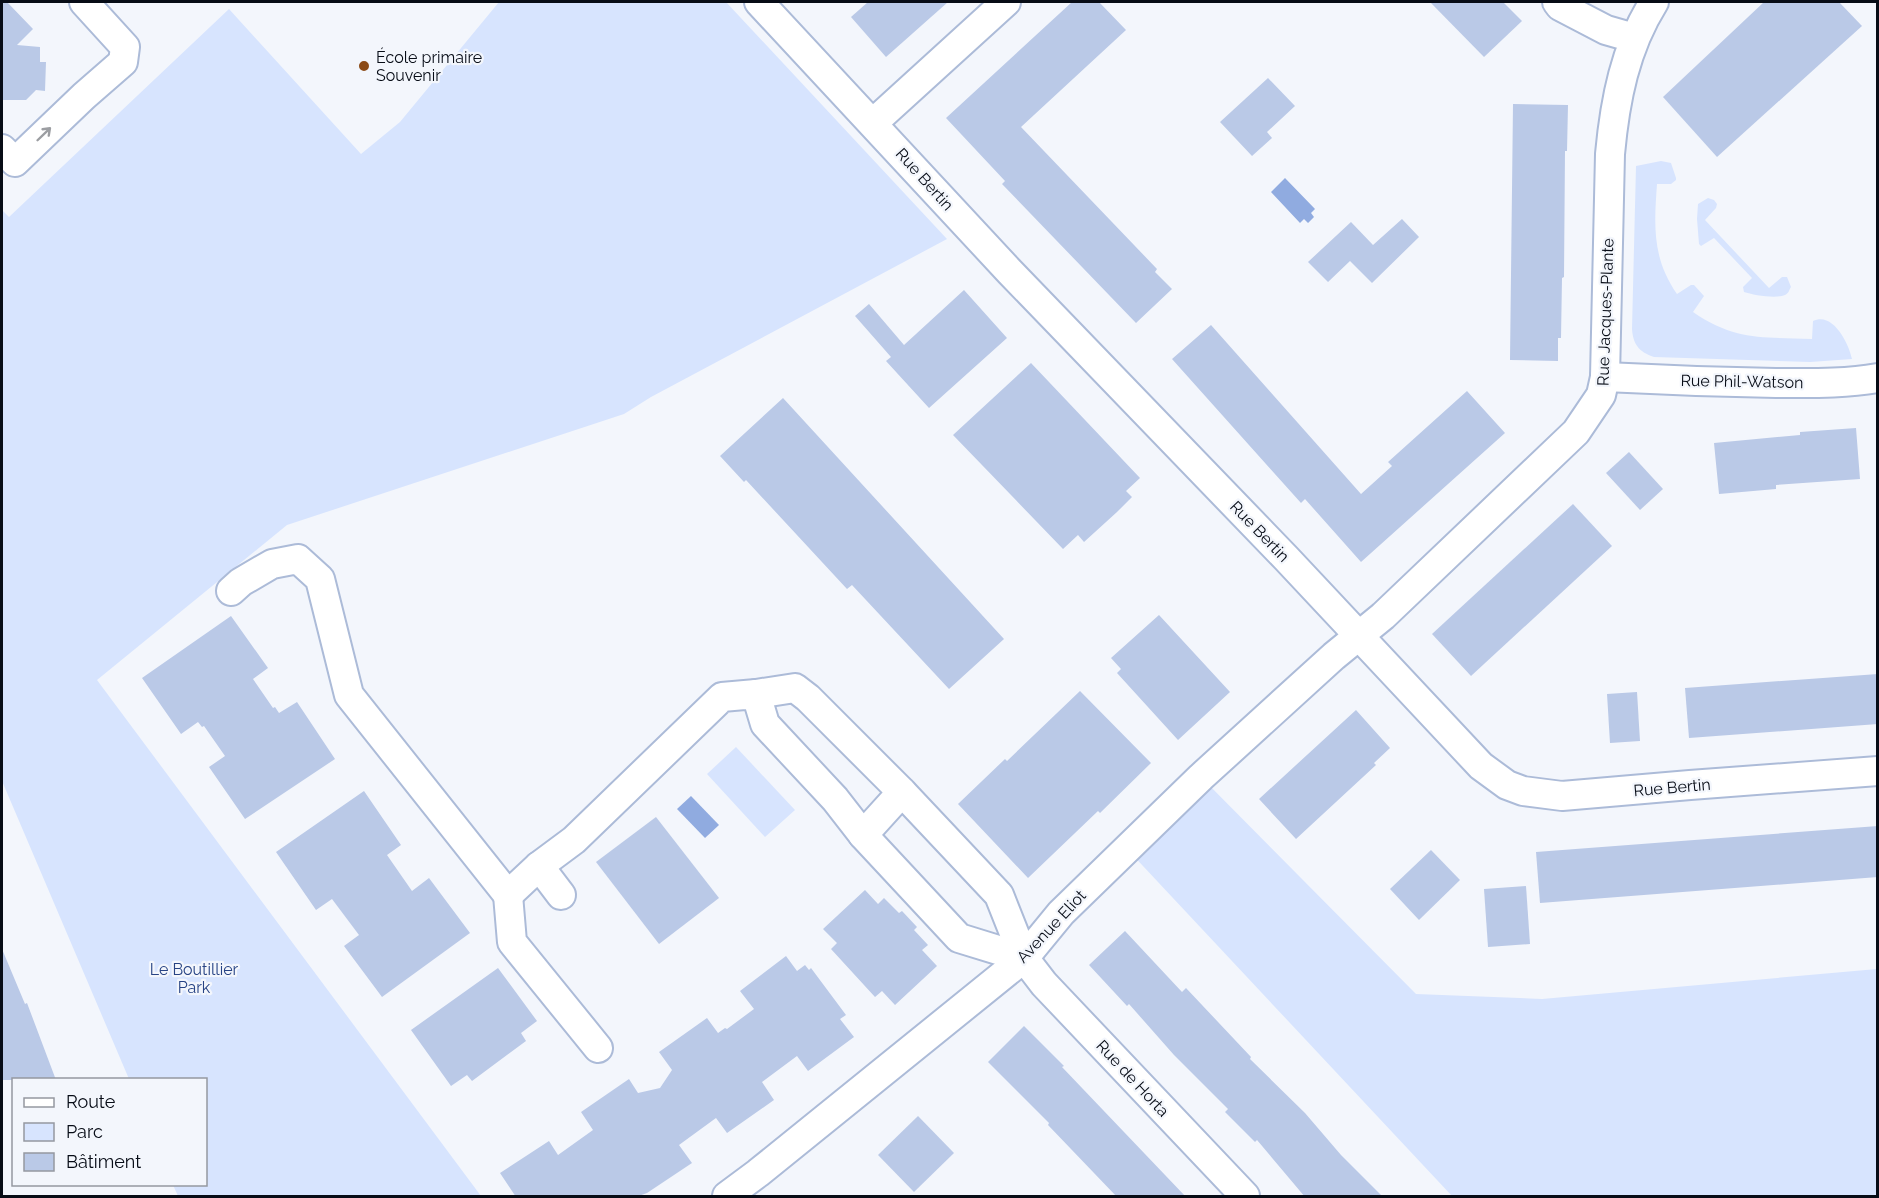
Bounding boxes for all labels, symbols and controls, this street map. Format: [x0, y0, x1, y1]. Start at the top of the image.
place label: École primaire Souvenir [376, 47, 482, 85]
marker: École primaire Souvenir [357, 59, 371, 73]
one-way arrow [36, 127, 51, 142]
street label: Rue Bertin [892, 144, 958, 214]
street label: Rue Jacques-Plante [1593, 238, 1618, 386]
street label: Rue Phil-Watson [1680, 371, 1804, 392]
street label: Rue Bertin [1226, 497, 1293, 566]
street label: Rue Bertin [1633, 775, 1711, 800]
street label: Avenue Eliot [1013, 886, 1090, 967]
park label: Le Boutillier Park [150, 960, 239, 997]
street label: Rue de Horta [1092, 1036, 1173, 1121]
legend [12, 1078, 207, 1186]
text: Route [66, 1091, 116, 1112]
text: Parc [66, 1121, 103, 1142]
text: Bâtiment [66, 1151, 141, 1172]

